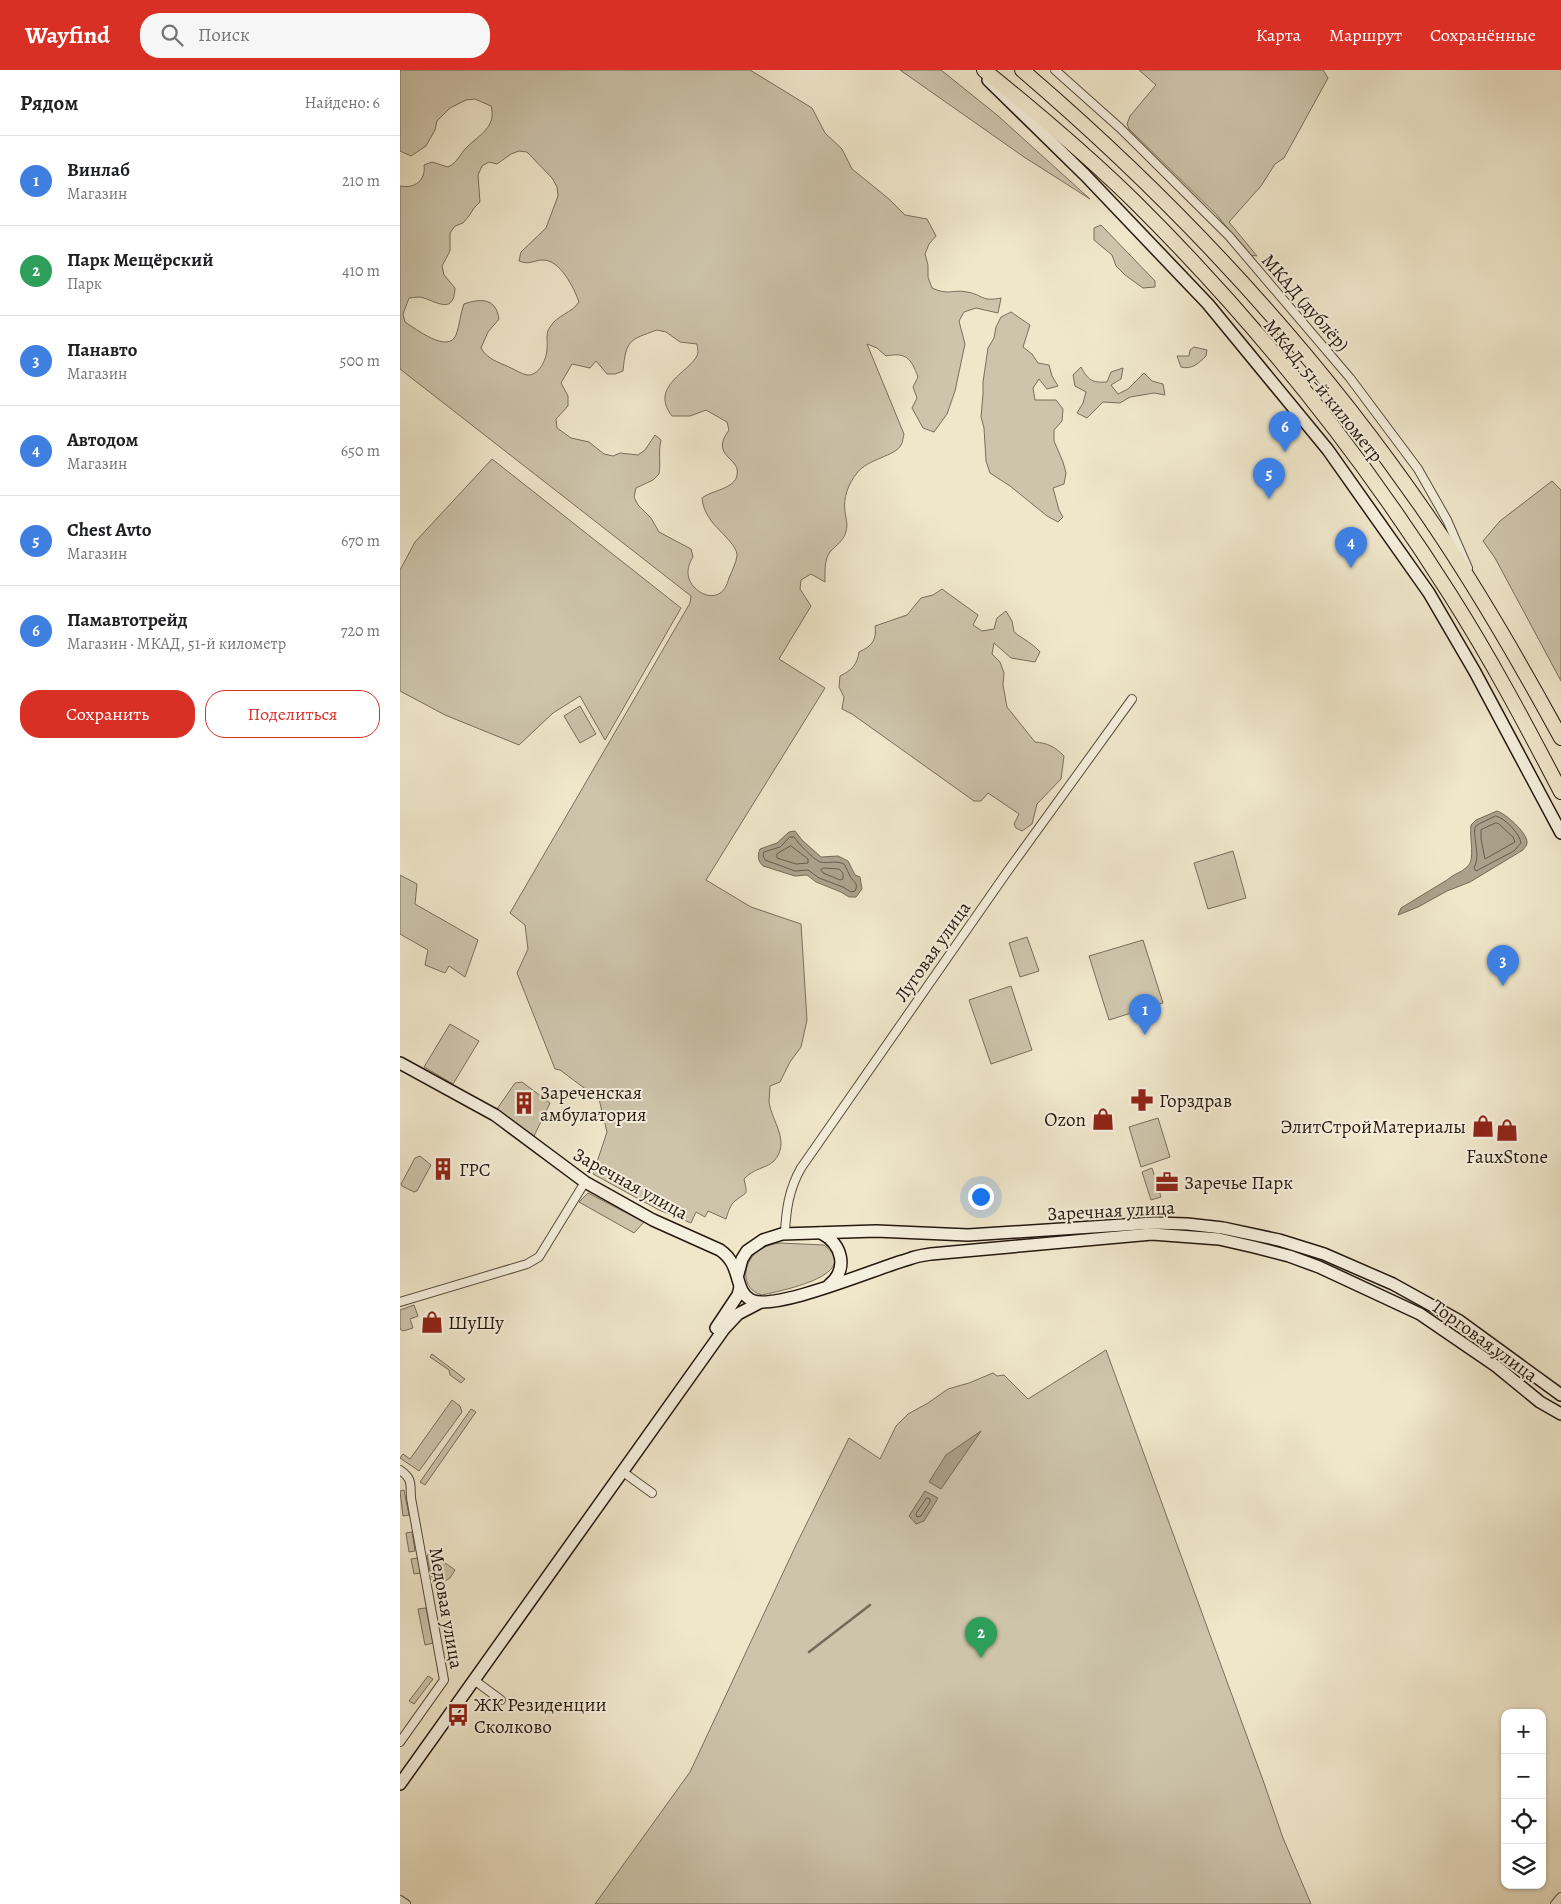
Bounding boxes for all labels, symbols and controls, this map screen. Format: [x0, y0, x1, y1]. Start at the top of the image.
search box [140, 13, 490, 58]
text: Wayfind [25, 19, 110, 51]
icon: search [158, 21, 186, 49]
text: Поиск [198, 22, 250, 48]
text: Карта [1256, 23, 1301, 47]
text: Маршрут [1329, 23, 1402, 47]
text: Сохранённые [1430, 23, 1536, 47]
text: Рядом [20, 89, 78, 117]
text: Найдено: 6 [305, 92, 380, 114]
text: Винлаб [67, 157, 130, 183]
text: 1 [33, 170, 39, 192]
text: 210 m [342, 170, 380, 192]
text: Магазин [67, 183, 127, 205]
text: Парк Мещёрский [67, 247, 213, 273]
street label: МКАД (дублёр) [1256, 248, 1355, 357]
text: 2 [32, 260, 40, 282]
text: 410 m [342, 260, 380, 282]
text: Парк [67, 273, 102, 295]
street label: МКАД, 51-й километр [1257, 314, 1389, 468]
text: Панавто [67, 337, 137, 363]
text: 3 [33, 350, 39, 372]
text: 500 m [340, 350, 380, 372]
text: Магазин [67, 363, 127, 385]
pin: 6 [1269, 411, 1301, 452]
text: Автодом [67, 427, 138, 453]
text: 4 [32, 440, 40, 462]
text: 650 m [341, 440, 380, 462]
text: Магазин [67, 453, 127, 475]
pin: 5 [1253, 458, 1285, 499]
text: Chest Avto [67, 517, 152, 543]
pin: 4 [1335, 527, 1367, 568]
text: 5 [33, 530, 39, 552]
text: 670 m [341, 530, 380, 552]
text: Магазин [67, 543, 127, 565]
text: Памавтотрейд [67, 607, 188, 633]
text: 6 [32, 620, 40, 642]
text: 720 m [341, 620, 380, 642]
text: Магазин · МКАД, 51-й километр [67, 633, 286, 655]
button: Сохранить [20, 690, 195, 738]
button: Поделиться [205, 690, 380, 738]
street label: Луговая улица [889, 896, 977, 1007]
pin: 3 [1487, 945, 1519, 986]
pin: 1 [1129, 994, 1161, 1035]
place label: Зареченская амбулатория [540, 1080, 646, 1128]
pharmacy icon: Горздрав [1129, 1087, 1155, 1113]
place label: Горздрав [1159, 1088, 1232, 1114]
building icon: Зареченская амбулатория [511, 1090, 537, 1116]
shop icon: Ozon [1090, 1106, 1116, 1132]
place label: Ozon [1044, 1107, 1086, 1133]
shop icon: ЭлитСтройМатериалы [1470, 1113, 1496, 1139]
place label: ЭлитСтройМатериалы [1280, 1114, 1466, 1140]
shop icon: FauxStone [1494, 1117, 1520, 1143]
street label: Заречная улица [568, 1142, 693, 1226]
place label: FauxStone [1466, 1144, 1548, 1170]
building icon: ГРС [430, 1156, 456, 1182]
place label: ГРС [459, 1157, 491, 1183]
office icon: Заречье Парк [1154, 1169, 1180, 1195]
place label: Заречье Парк [1184, 1170, 1293, 1196]
your location [968, 1184, 994, 1210]
street label: Заречная улица [1047, 1195, 1176, 1227]
street label: Торговая улица [1426, 1293, 1543, 1388]
shop icon: ШуШу [419, 1309, 445, 1335]
place label: ШуШу [448, 1310, 504, 1336]
street label: Медовая улица [423, 1546, 469, 1671]
pin: 2 [965, 1617, 997, 1658]
place label: ЖК Резиденции Сколково [474, 1692, 607, 1740]
bus stop icon: ЖК Резиденции Сколково [445, 1702, 471, 1728]
map controls [1501, 1709, 1546, 1889]
button: + [1501, 1709, 1546, 1754]
button: − [1501, 1754, 1546, 1799]
button: locate [1501, 1799, 1546, 1844]
button: layers [1501, 1844, 1546, 1889]

